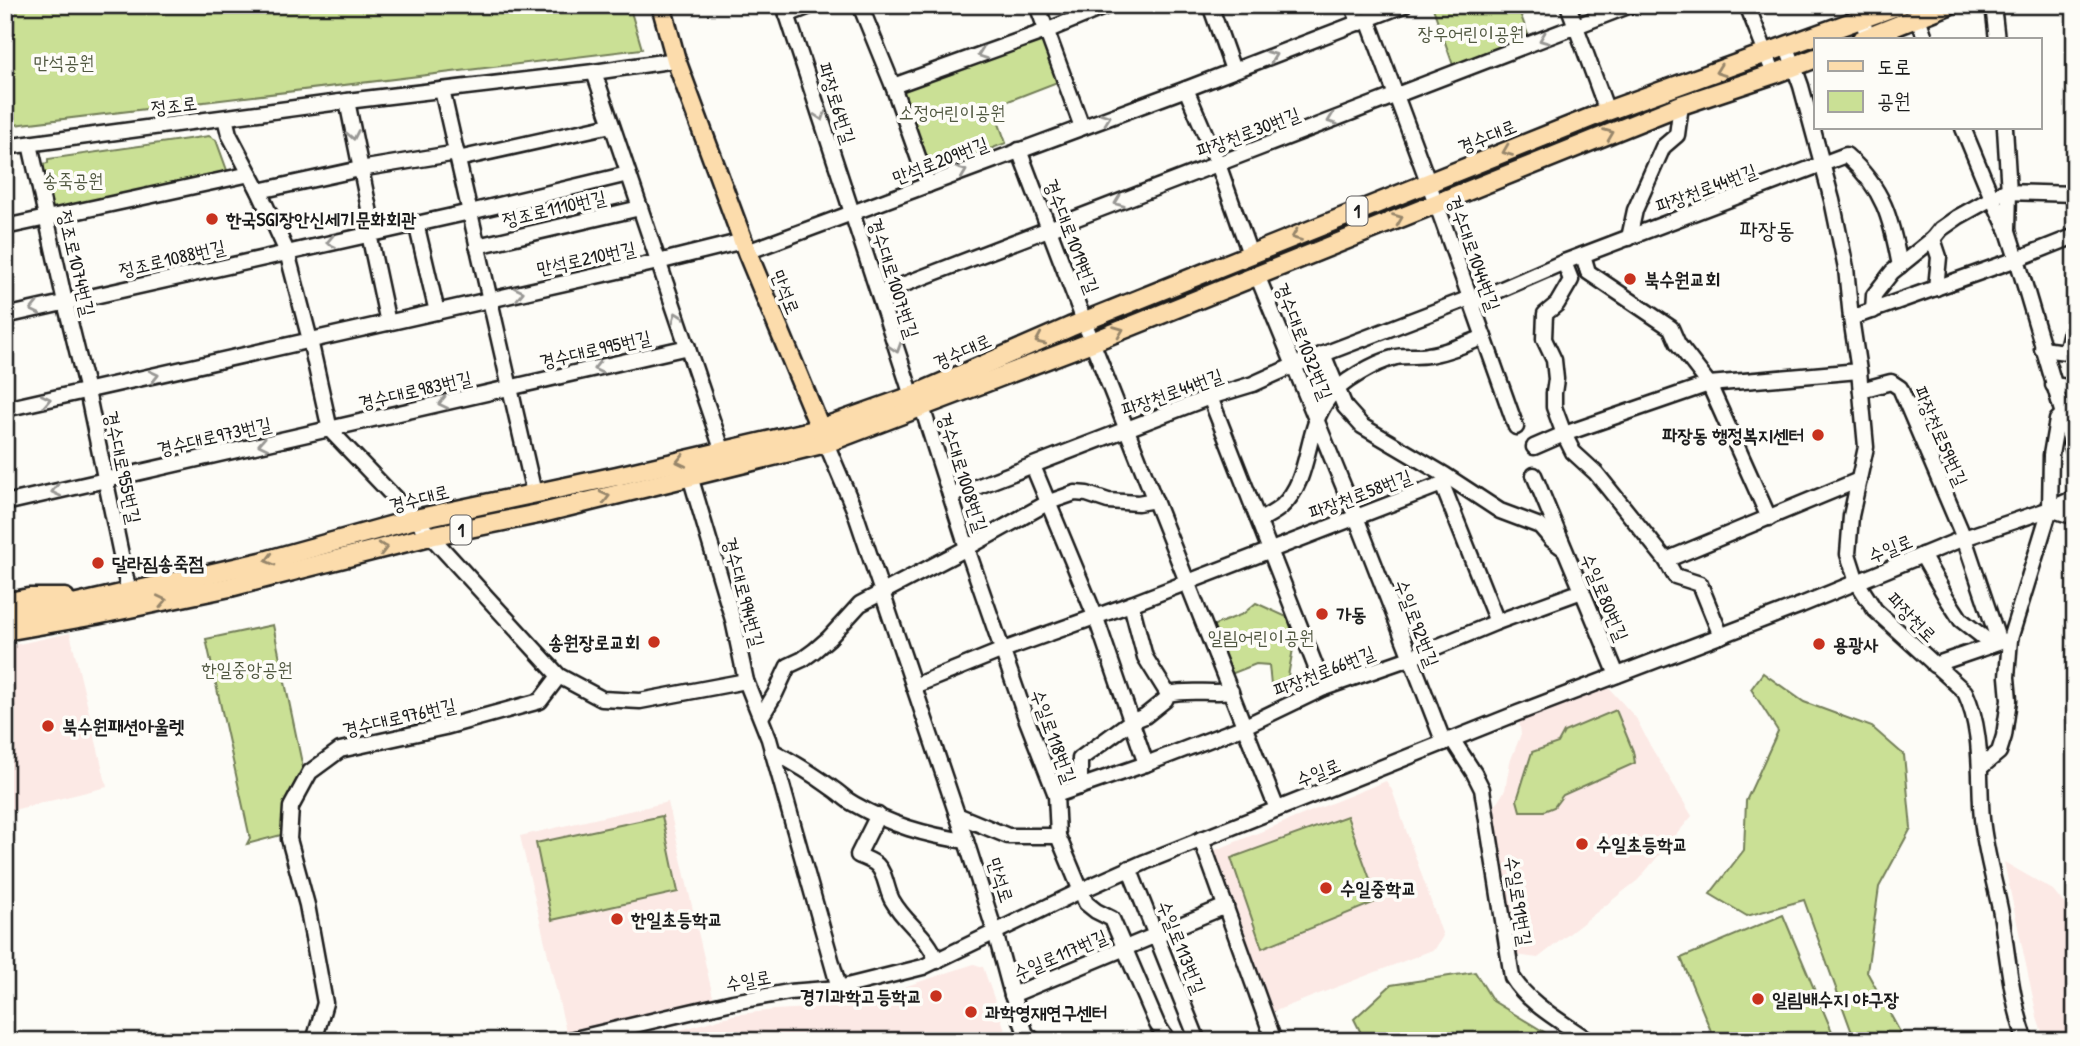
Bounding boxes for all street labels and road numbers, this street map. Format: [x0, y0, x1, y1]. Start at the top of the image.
street label: 파장로6번길 [812, 59, 862, 147]
street label: 정조로 [150, 89, 198, 121]
street label: 파장천로30번길 [1193, 100, 1303, 164]
street label: 경수대로 [1454, 112, 1520, 160]
street label: 만석로209번길 [888, 130, 992, 190]
street label: 파장천로44번길 [1652, 157, 1760, 219]
street label: 경수대로1019번길 [1038, 175, 1106, 297]
street label: 정조로1110번길 [500, 183, 608, 233]
street label: 경수대로1044번길 [1441, 192, 1507, 314]
road number: 1 [1346, 196, 1368, 226]
street label: 정조로1074번길 [52, 207, 102, 319]
street label: 경수대로1007번길 [862, 215, 926, 341]
street label: 정조로1088번길 [116, 233, 228, 283]
street label: 만석로210번길 [534, 235, 638, 281]
street label: 만석로 [765, 266, 807, 318]
street label: 경수대로1032번길 [1269, 278, 1339, 404]
street label: 경수대로995번길 [537, 324, 653, 374]
street label: 경수대로 [929, 327, 995, 375]
street label: 파장천로44번길 [1118, 362, 1226, 422]
street label: 경수대로983번길 [356, 364, 474, 416]
street label: 파장천로59번길 [1907, 382, 1975, 490]
street label: 경수대로955번길 [98, 408, 148, 526]
street label: 경수대로1008번길 [931, 409, 995, 535]
street label: 경수대로973번길 [154, 410, 274, 462]
street label: 파장천로58번길 [1305, 463, 1415, 525]
street label: 경수대로 [386, 478, 452, 518]
road number: 1 [450, 516, 472, 544]
street label: 수일로 [1864, 527, 1916, 569]
street label: 경수대로994번길 [717, 534, 771, 650]
street label: 수일로80번길 [1575, 549, 1635, 645]
street label: 수일로92번길 [1388, 575, 1446, 671]
street label: 파장천로 [1881, 586, 1943, 648]
street label: 파장천로66번길 [1270, 639, 1378, 703]
street label: 수일로118번길 [1025, 685, 1083, 787]
street label: 경수대로976번길 [340, 691, 458, 743]
street label: 수일로 [1292, 751, 1344, 793]
street label: 만석로 [982, 854, 1020, 906]
street label: 수일로91번길 [1499, 854, 1539, 948]
street label: 수일로113번길 [1151, 896, 1213, 998]
street label: 수일로117번길 [1009, 923, 1111, 985]
street label: 수일로 [723, 963, 773, 997]

